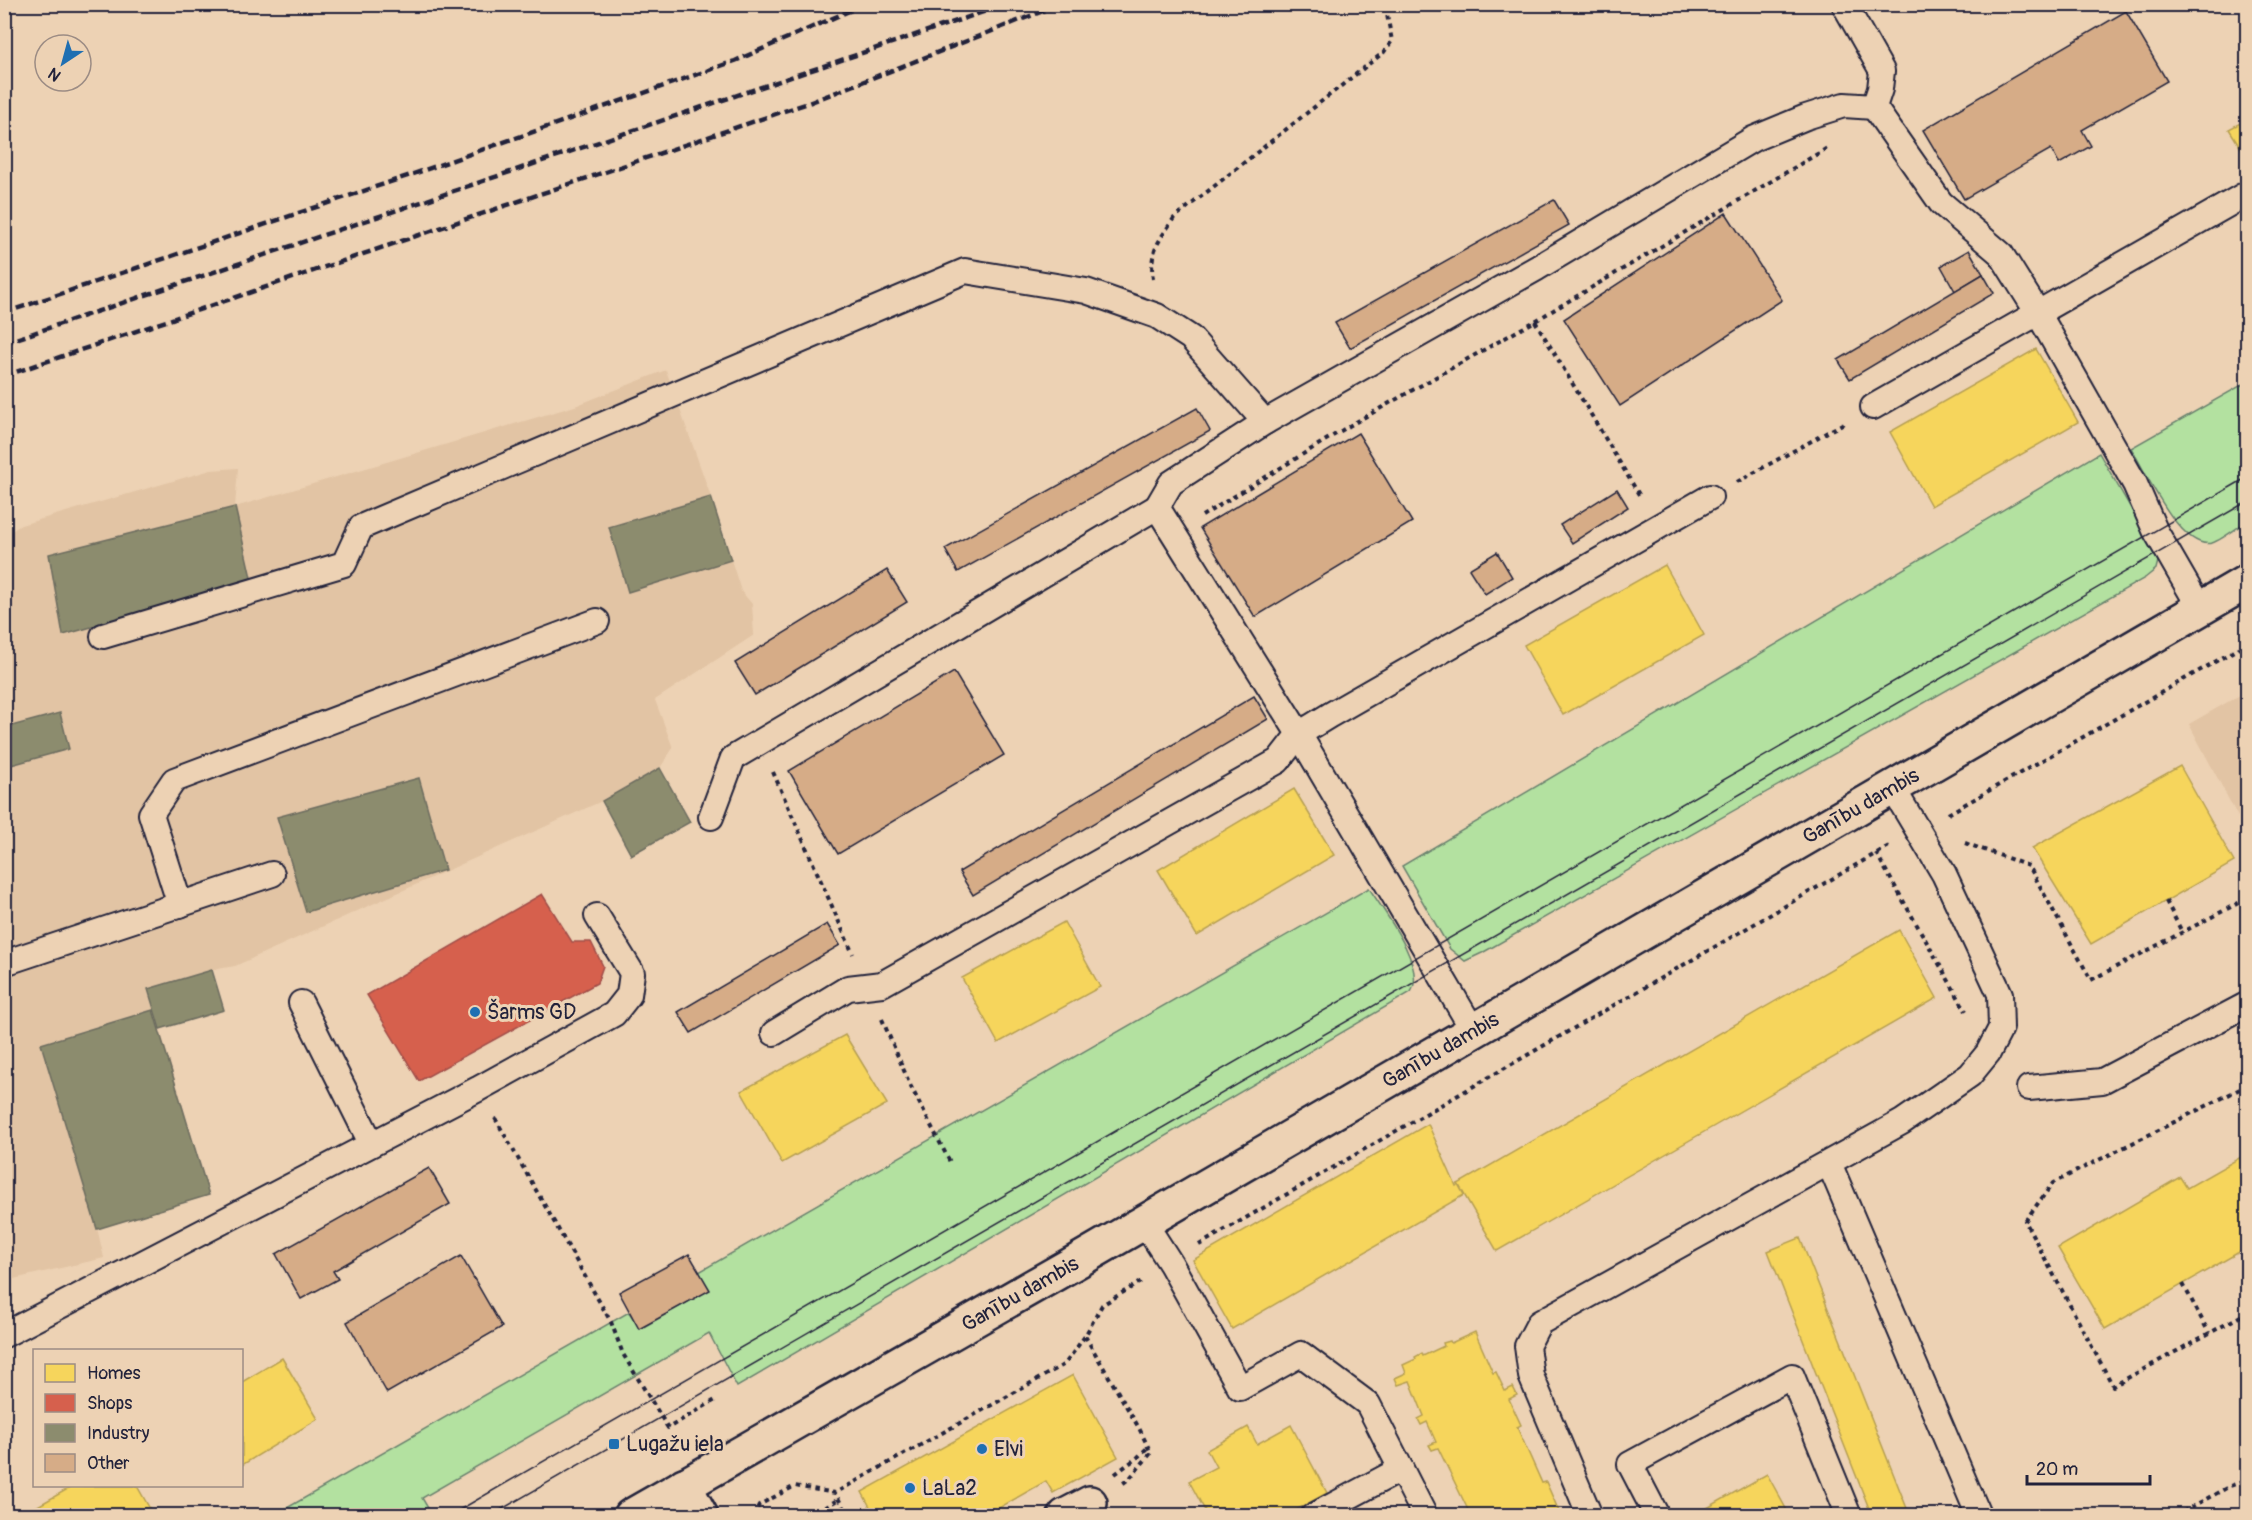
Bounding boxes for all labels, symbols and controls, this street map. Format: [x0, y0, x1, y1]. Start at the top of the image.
north arrow [33, 33, 93, 93]
text: N [44, 63, 65, 86]
street label: Ganību dambis [1797, 761, 1924, 850]
place label: Šarms GD [487, 998, 576, 1026]
marker: Šarms GD [468, 1005, 482, 1019]
street label: Ganību dambis [1377, 1005, 1504, 1095]
street label: Ganību dambis [957, 1249, 1084, 1338]
legend [33, 1349, 243, 1487]
text: Homes [87, 1362, 140, 1385]
text: Shops [87, 1392, 132, 1415]
text: Industry [87, 1422, 150, 1445]
place label: Lugažu iela [626, 1431, 724, 1458]
place label: Elvi [994, 1436, 1023, 1463]
marker: Lugažu iela [607, 1437, 621, 1451]
marker: Elvi [975, 1442, 989, 1456]
scale bar [2027, 1448, 2150, 1486]
text: Other [87, 1452, 130, 1475]
text: 20 m [2036, 1458, 2078, 1481]
place label: LaLa2 [922, 1475, 977, 1502]
marker: LaLa2 [903, 1481, 917, 1495]

